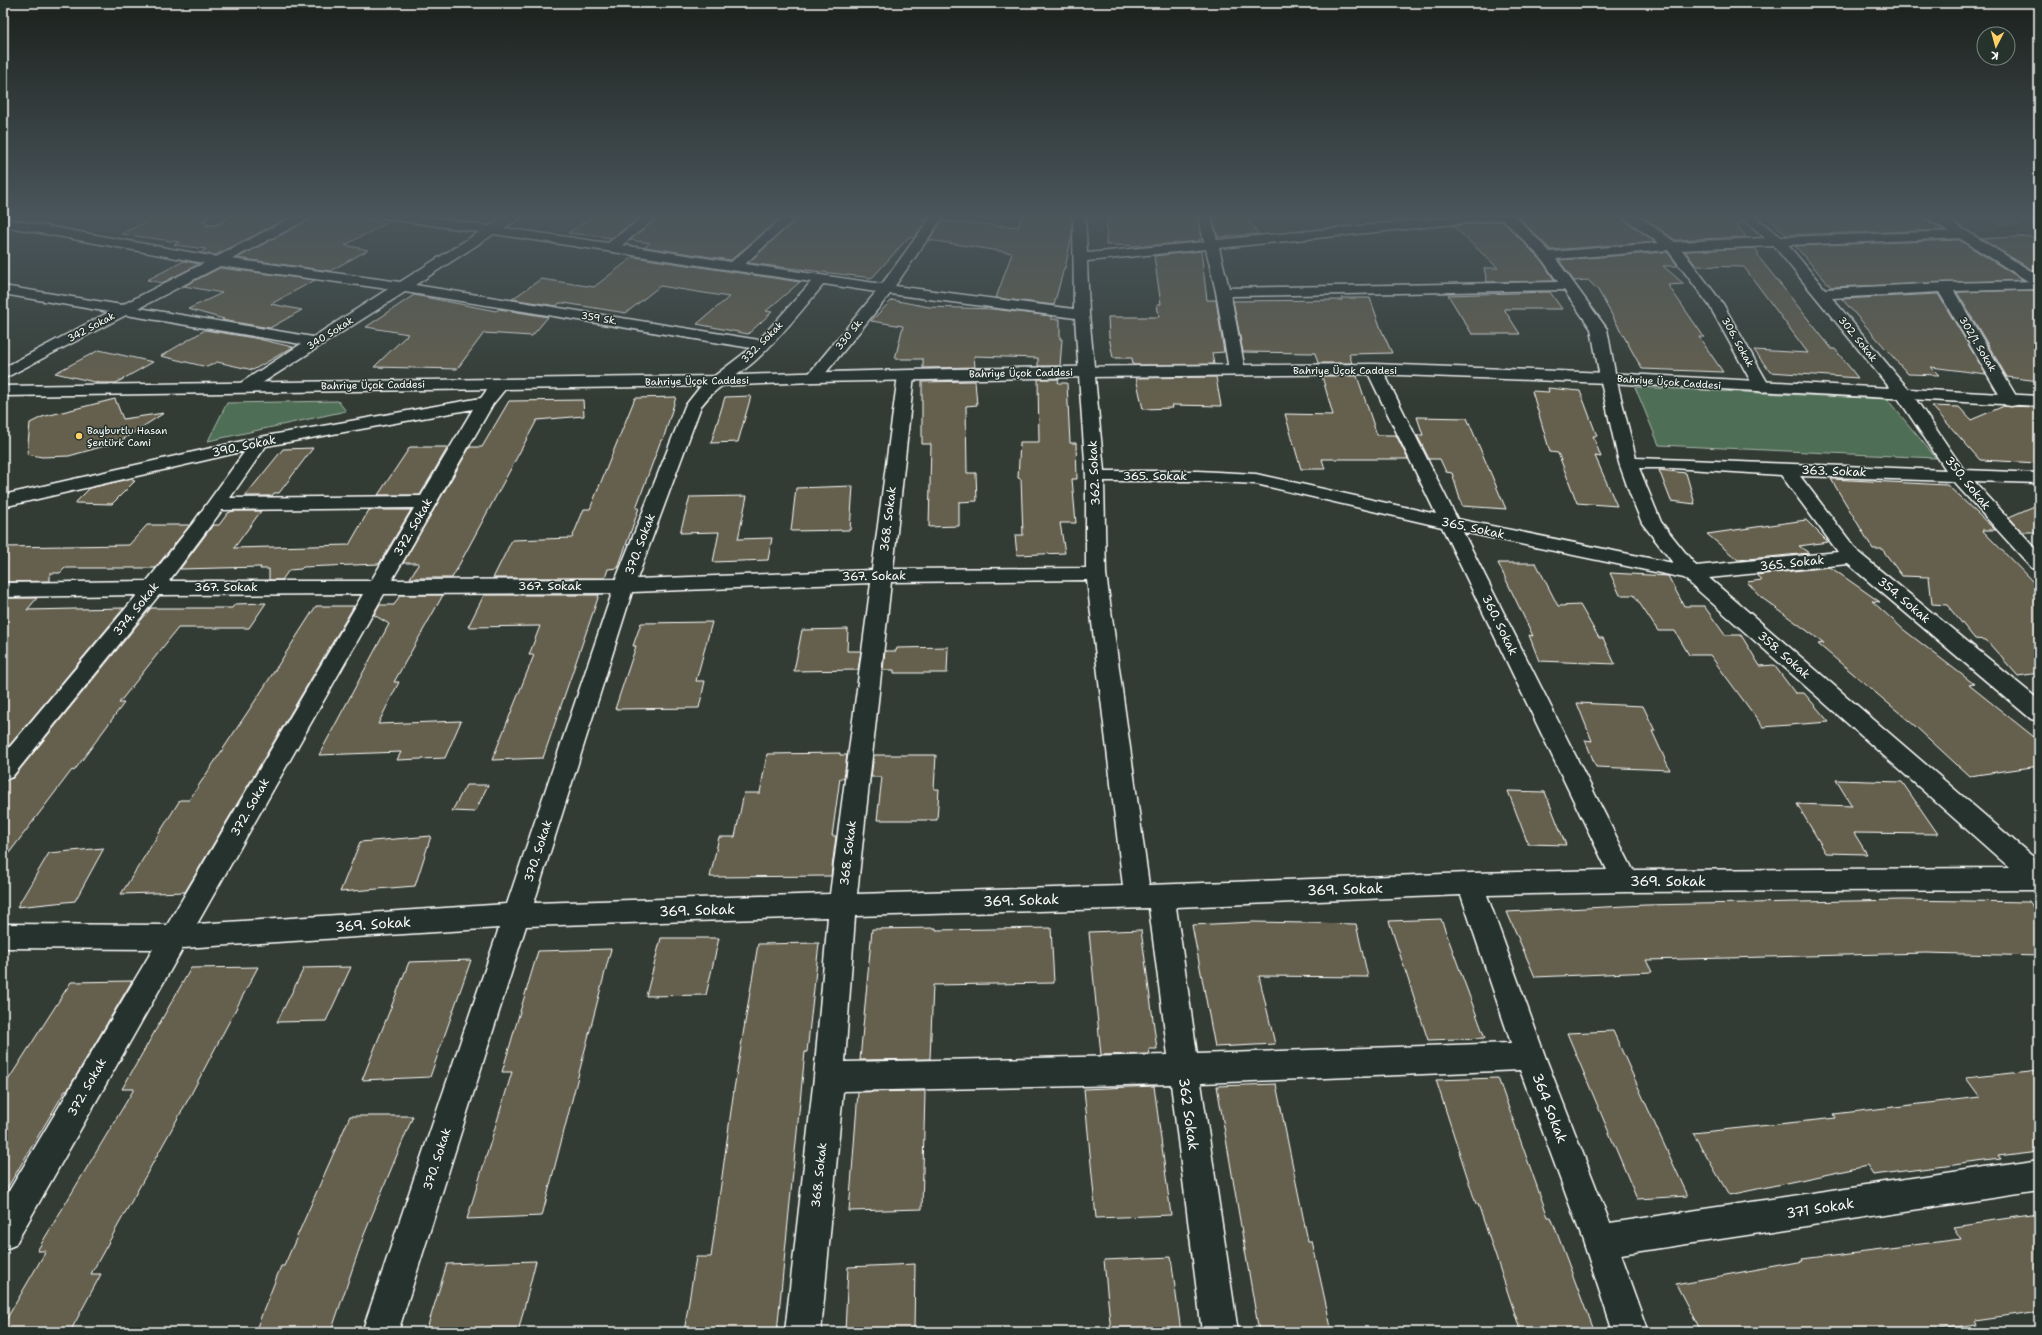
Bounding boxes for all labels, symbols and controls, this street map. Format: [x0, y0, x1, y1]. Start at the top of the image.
north arrow [1976, 26, 2016, 66]
text: K [1990, 48, 2000, 63]
street label: 342 Sokak [65, 309, 117, 345]
street label: 359 Sk. [580, 309, 618, 327]
street label: 340 Sokak [304, 313, 356, 352]
street label: 302. Sokak [1836, 314, 1880, 364]
street label: 302/1. Sokak [1957, 314, 2000, 374]
street label: 330 Sk. [832, 315, 866, 353]
street label: 306. Sokak [1719, 315, 1757, 369]
street label: 332. Sokak [738, 318, 786, 366]
street label: Bahriye Üçok Caddesi [1293, 364, 1397, 377]
street label: Bahriye Üçok Caddesi [969, 366, 1073, 380]
street label: Bahriye Üçok Caddesi [1617, 372, 1722, 392]
street label: Bahriye Üçok Caddesi [645, 374, 749, 388]
street label: Bahriye Üçok Caddesi [321, 378, 425, 392]
place label: Bayburtlu Hasan Şentürk Cami [87, 424, 167, 449]
marker: Bayburtlu Hasan Şentürk Cami [74, 431, 84, 441]
street label: 390. Sokak [210, 431, 278, 461]
street label: 362. Sokak [1084, 440, 1104, 506]
street label: 350. Sokak [1941, 453, 1995, 513]
street label: 363. Sokak [1801, 462, 1867, 480]
street label: 365. Sokak [1123, 468, 1187, 484]
street label: 368. Sokak [876, 485, 900, 552]
street label: 372. Sokak [390, 495, 436, 559]
street label: 370. Sokak [621, 511, 659, 577]
street label: 365. Sokak [1440, 513, 1506, 543]
street label: 365. Sokak [1759, 552, 1825, 574]
street label: 367. Sokak [842, 567, 906, 585]
street label: 354. Sokak [1874, 573, 1934, 627]
street label: 367. Sokak [518, 578, 582, 594]
street label: 374. Sokak [109, 579, 163, 639]
street label: 367. Sokak [194, 579, 258, 595]
street label: 360. Sokak [1478, 592, 1522, 658]
street label: 358. Sokak [1754, 628, 1814, 682]
street label: 372. Sokak [227, 775, 273, 839]
street label: 370. Sokak [520, 818, 556, 884]
street label: 368. Sokak [836, 819, 860, 886]
street label: 369. Sokak [1630, 872, 1706, 890]
street label: 369. Sokak [1307, 879, 1383, 899]
street label: 369. Sokak [983, 890, 1059, 910]
street label: 369. Sokak [659, 900, 735, 920]
street label: 369. Sokak [334, 912, 412, 936]
street label: 372. Sokak [64, 1055, 110, 1119]
street label: 364 Sokak [1528, 1070, 1572, 1146]
street label: 362 Sokak [1175, 1076, 1203, 1152]
street label: 370. Sokak [419, 1126, 455, 1192]
street label: 368. Sokak [808, 1141, 830, 1208]
street label: 371 Sokak [1785, 1194, 1855, 1222]

